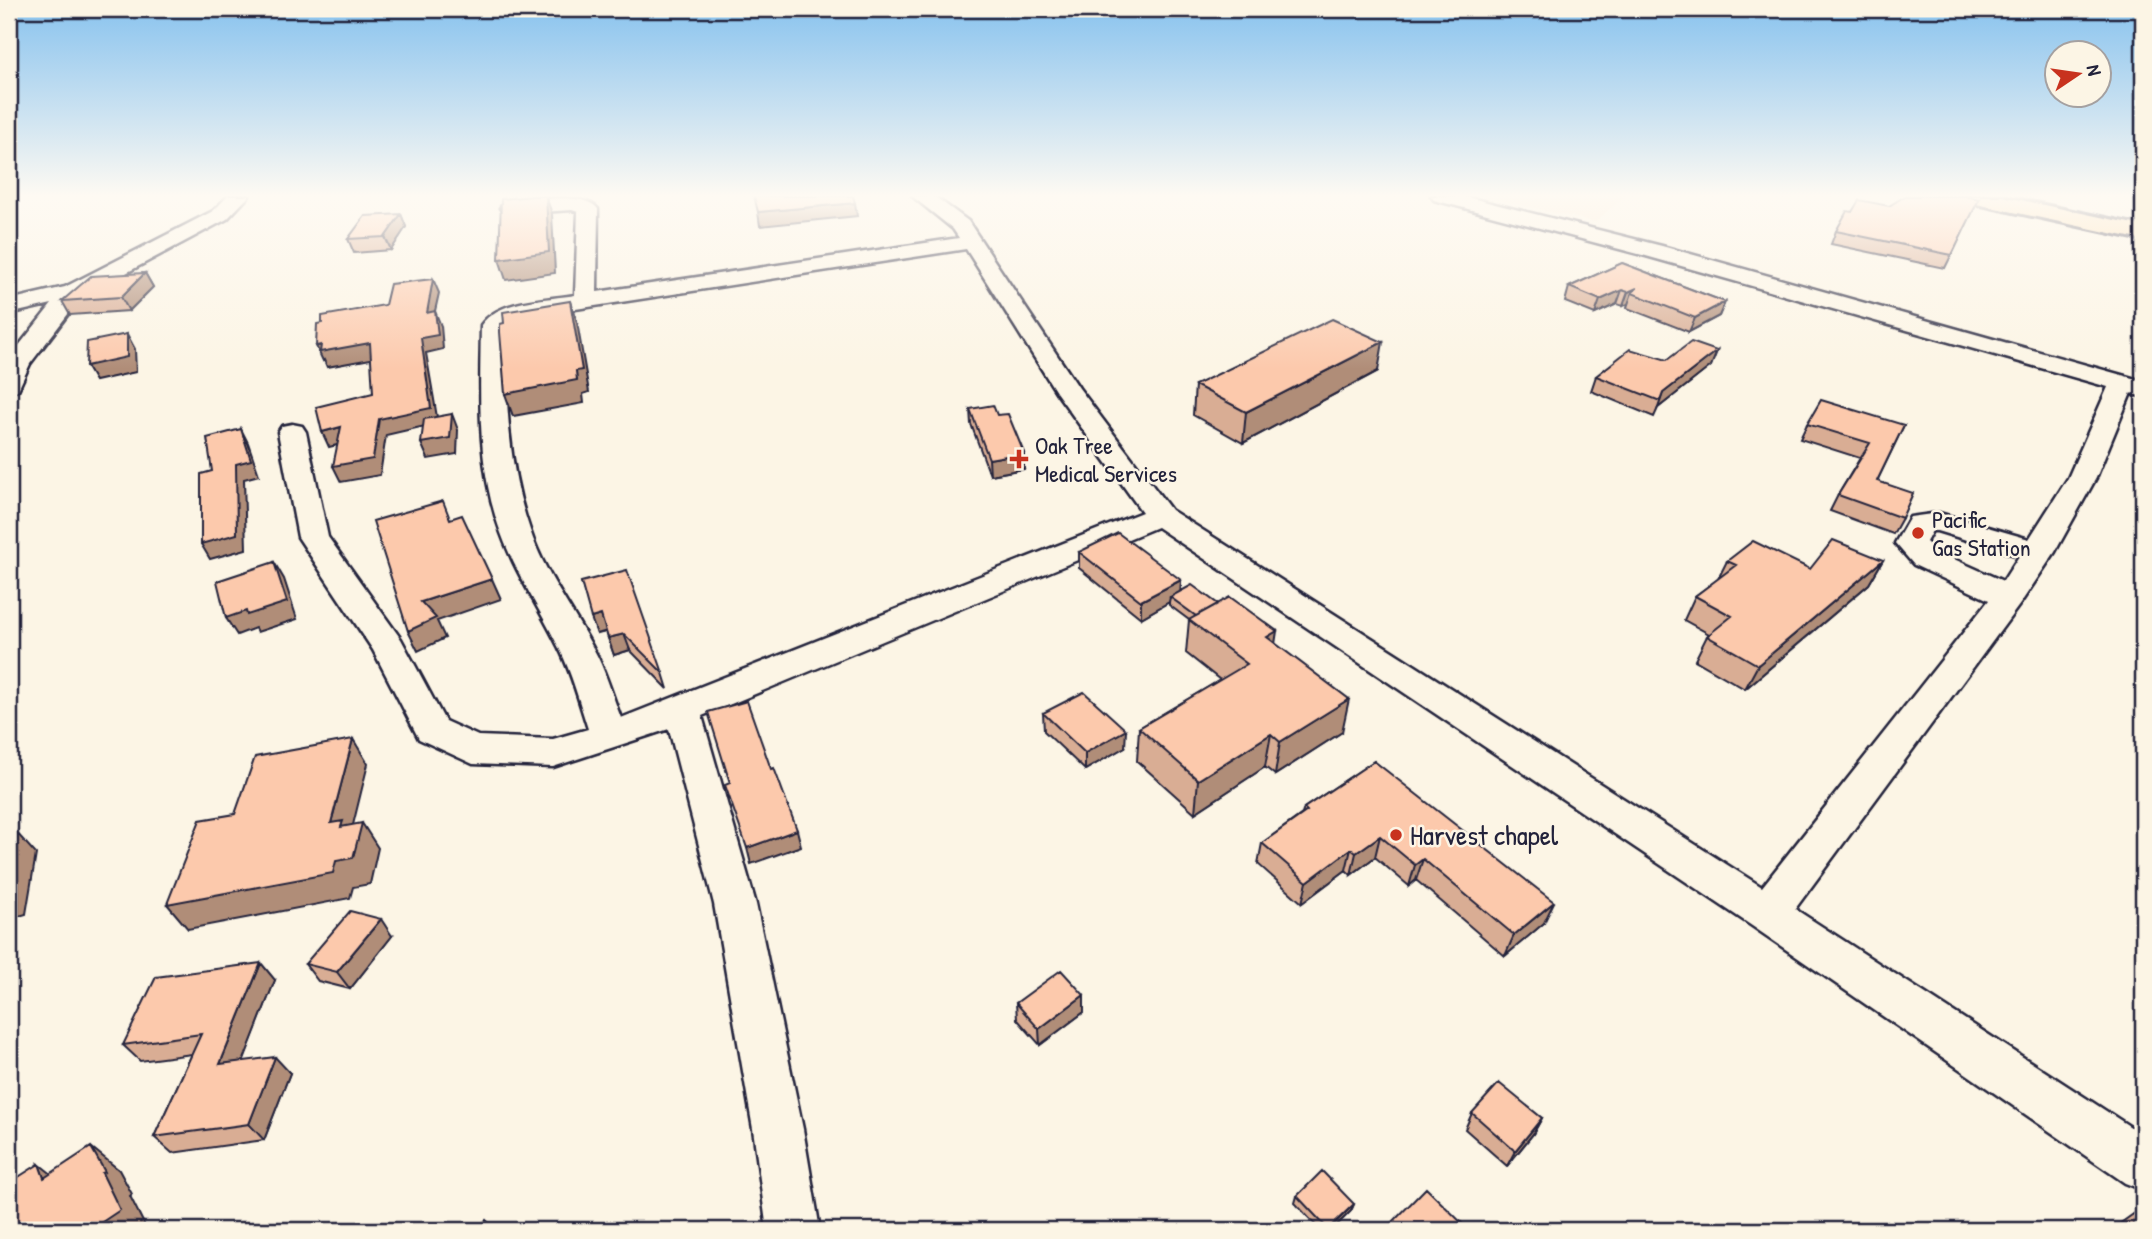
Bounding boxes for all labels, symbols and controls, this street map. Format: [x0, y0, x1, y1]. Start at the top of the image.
north arrow [2044, 38, 2114, 108]
text: N [2081, 62, 2108, 78]
place label: Oak Tree Medical Services [1035, 429, 1177, 489]
marker: Oak Tree Medical Services [1009, 449, 1029, 469]
place label: Pacific Gas Station [1932, 503, 2031, 563]
marker: Pacific Gas Station [1910, 525, 1926, 541]
place label: Harvest chapel [1410, 816, 1559, 854]
marker: Harvest chapel [1388, 827, 1404, 843]

